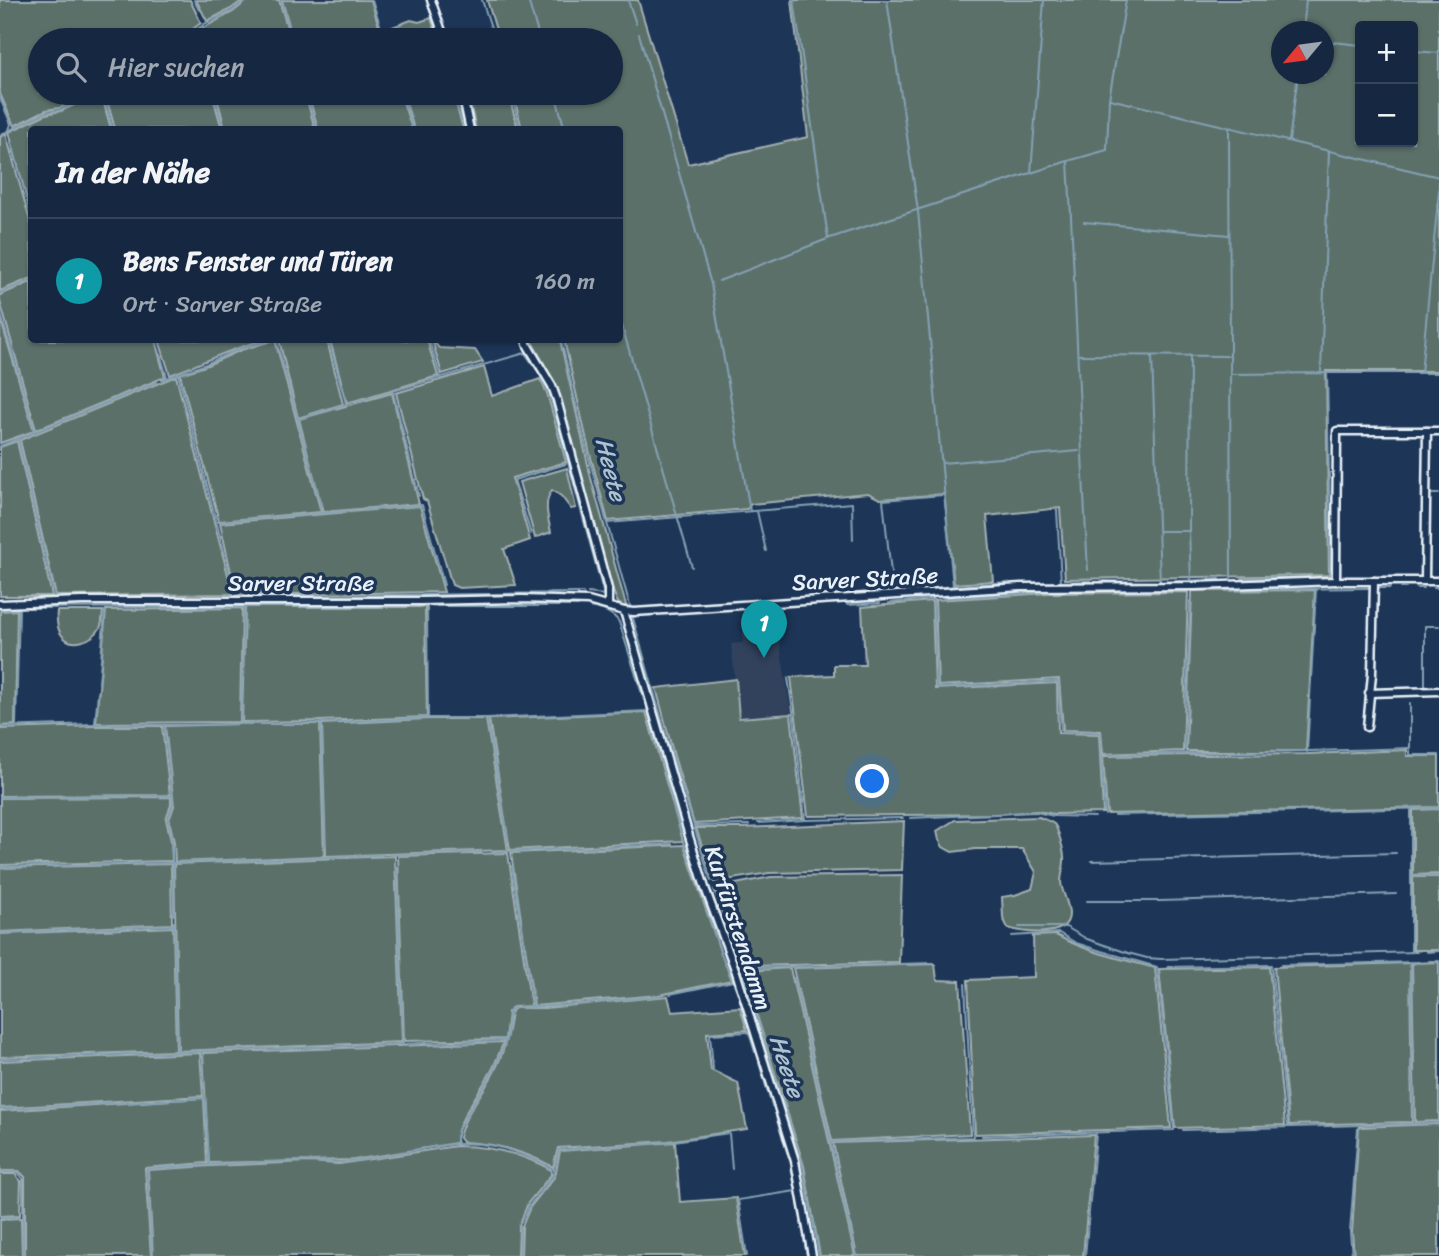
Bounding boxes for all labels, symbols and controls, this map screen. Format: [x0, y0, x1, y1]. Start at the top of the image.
north arrow [1271, 21, 1334, 84]
map controls [1355, 21, 1418, 147]
button: + [1355, 21, 1418, 84]
search box [28, 28, 623, 105]
text: Hier suchen [108, 44, 244, 90]
icon: search [52, 48, 90, 86]
button: − [1355, 84, 1418, 147]
text: In der Nähe [56, 145, 210, 199]
text: Bens Fenster und Türen [123, 238, 393, 284]
text: 1 [74, 261, 84, 302]
text: 160 m [534, 261, 595, 302]
text: Ort · Sarver Straße [123, 284, 322, 325]
water label: Heete [583, 433, 640, 507]
street label: Sarver Straße [791, 555, 939, 603]
street label: Sarver Straße [228, 563, 374, 604]
pin: 1 [741, 600, 787, 658]
your location [855, 764, 889, 798]
street label: Kurfürstendamm [692, 840, 784, 1016]
water label: Heete [757, 1029, 818, 1105]

